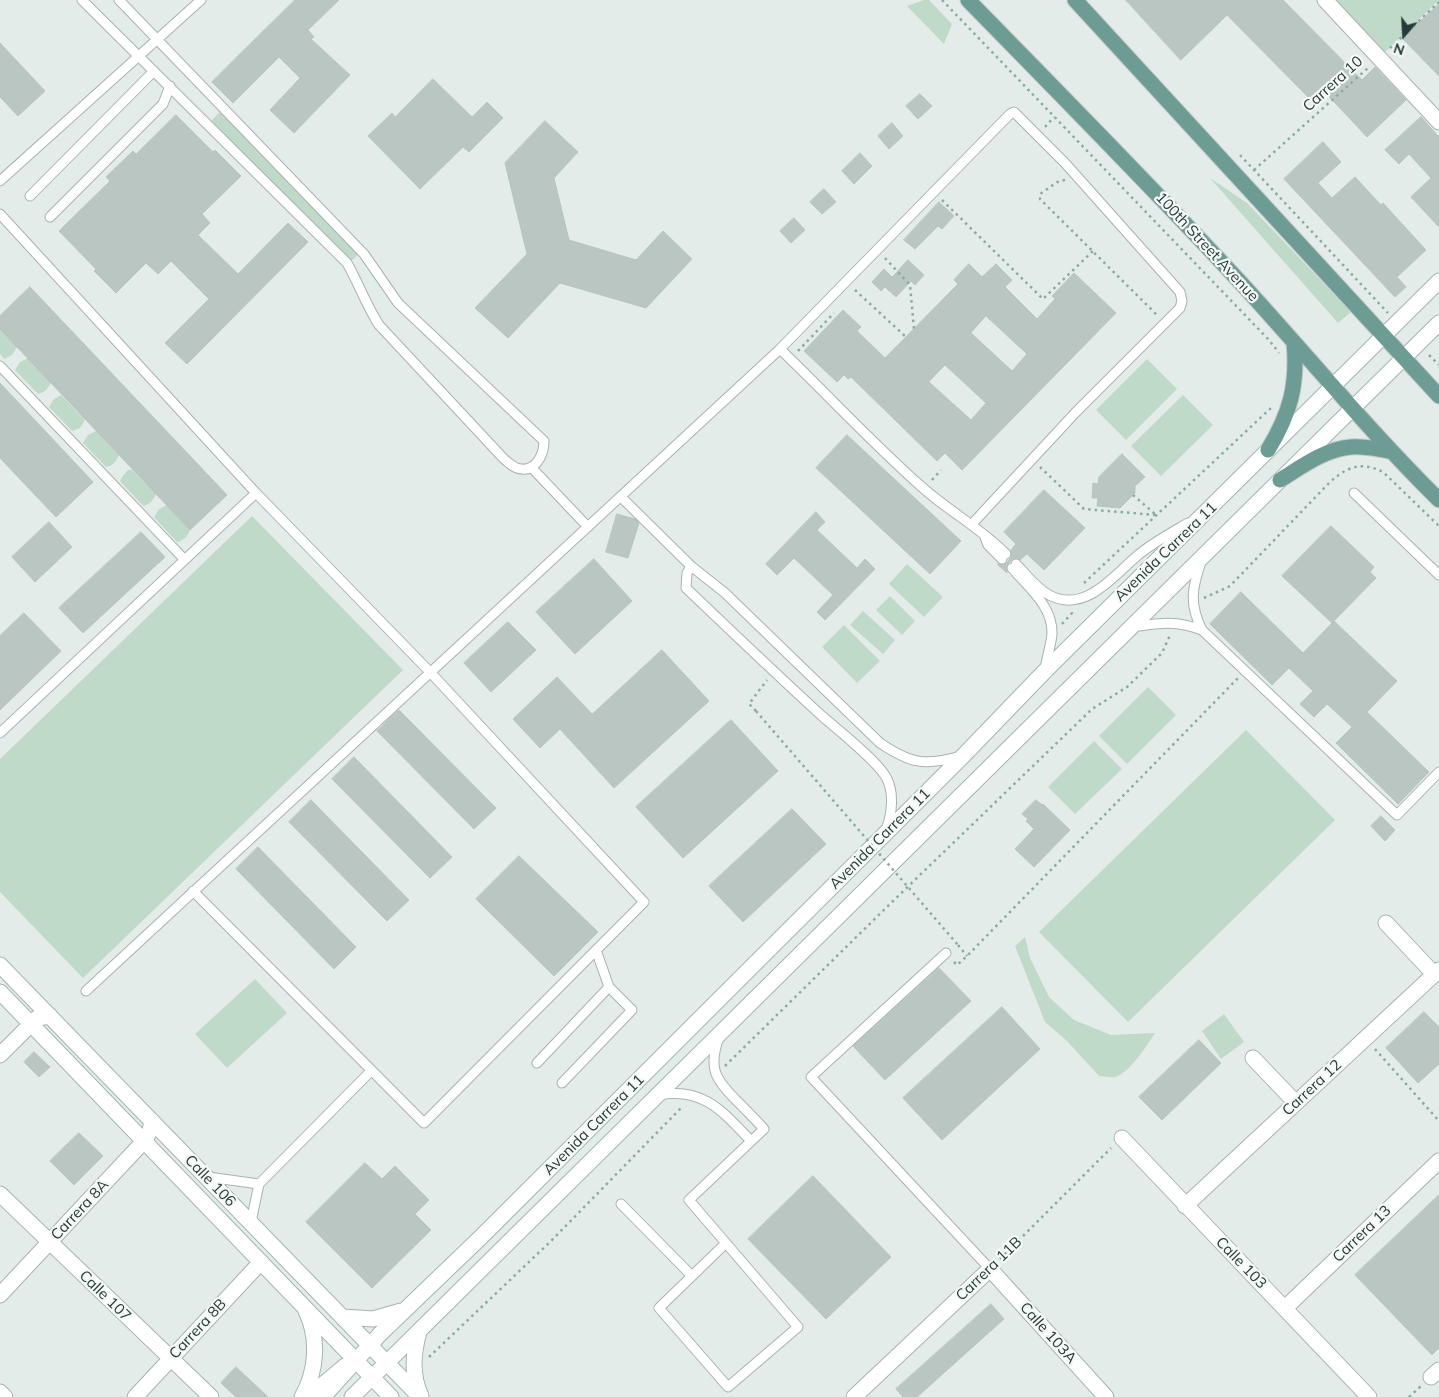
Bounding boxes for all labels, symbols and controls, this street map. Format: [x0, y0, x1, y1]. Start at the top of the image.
north arrow [1379, 10, 1429, 60]
text: N [1391, 39, 1407, 59]
street label: Carrera 10 [1299, 52, 1367, 116]
street label: 100th Street Avenue [1152, 189, 1262, 305]
street label: Avenida Carrera 11 [1111, 499, 1221, 605]
street label: Avenida Carrera 11 [826, 785, 934, 893]
street label: Carrera 12 [1279, 1056, 1345, 1120]
street label: Avenida Carrera 11 [540, 1071, 648, 1179]
street label: Calle 106 [181, 1151, 239, 1211]
street label: Carrera 8A [47, 1176, 113, 1244]
street label: Carrera 13 [1329, 1202, 1395, 1266]
street label: Carrera 11B [952, 1233, 1026, 1305]
street label: Calle 103 [1212, 1233, 1270, 1293]
street label: Calle 107 [75, 1267, 135, 1325]
street label: Carrera 8B [166, 1295, 230, 1363]
street label: Calle 103A [1016, 1299, 1080, 1367]

